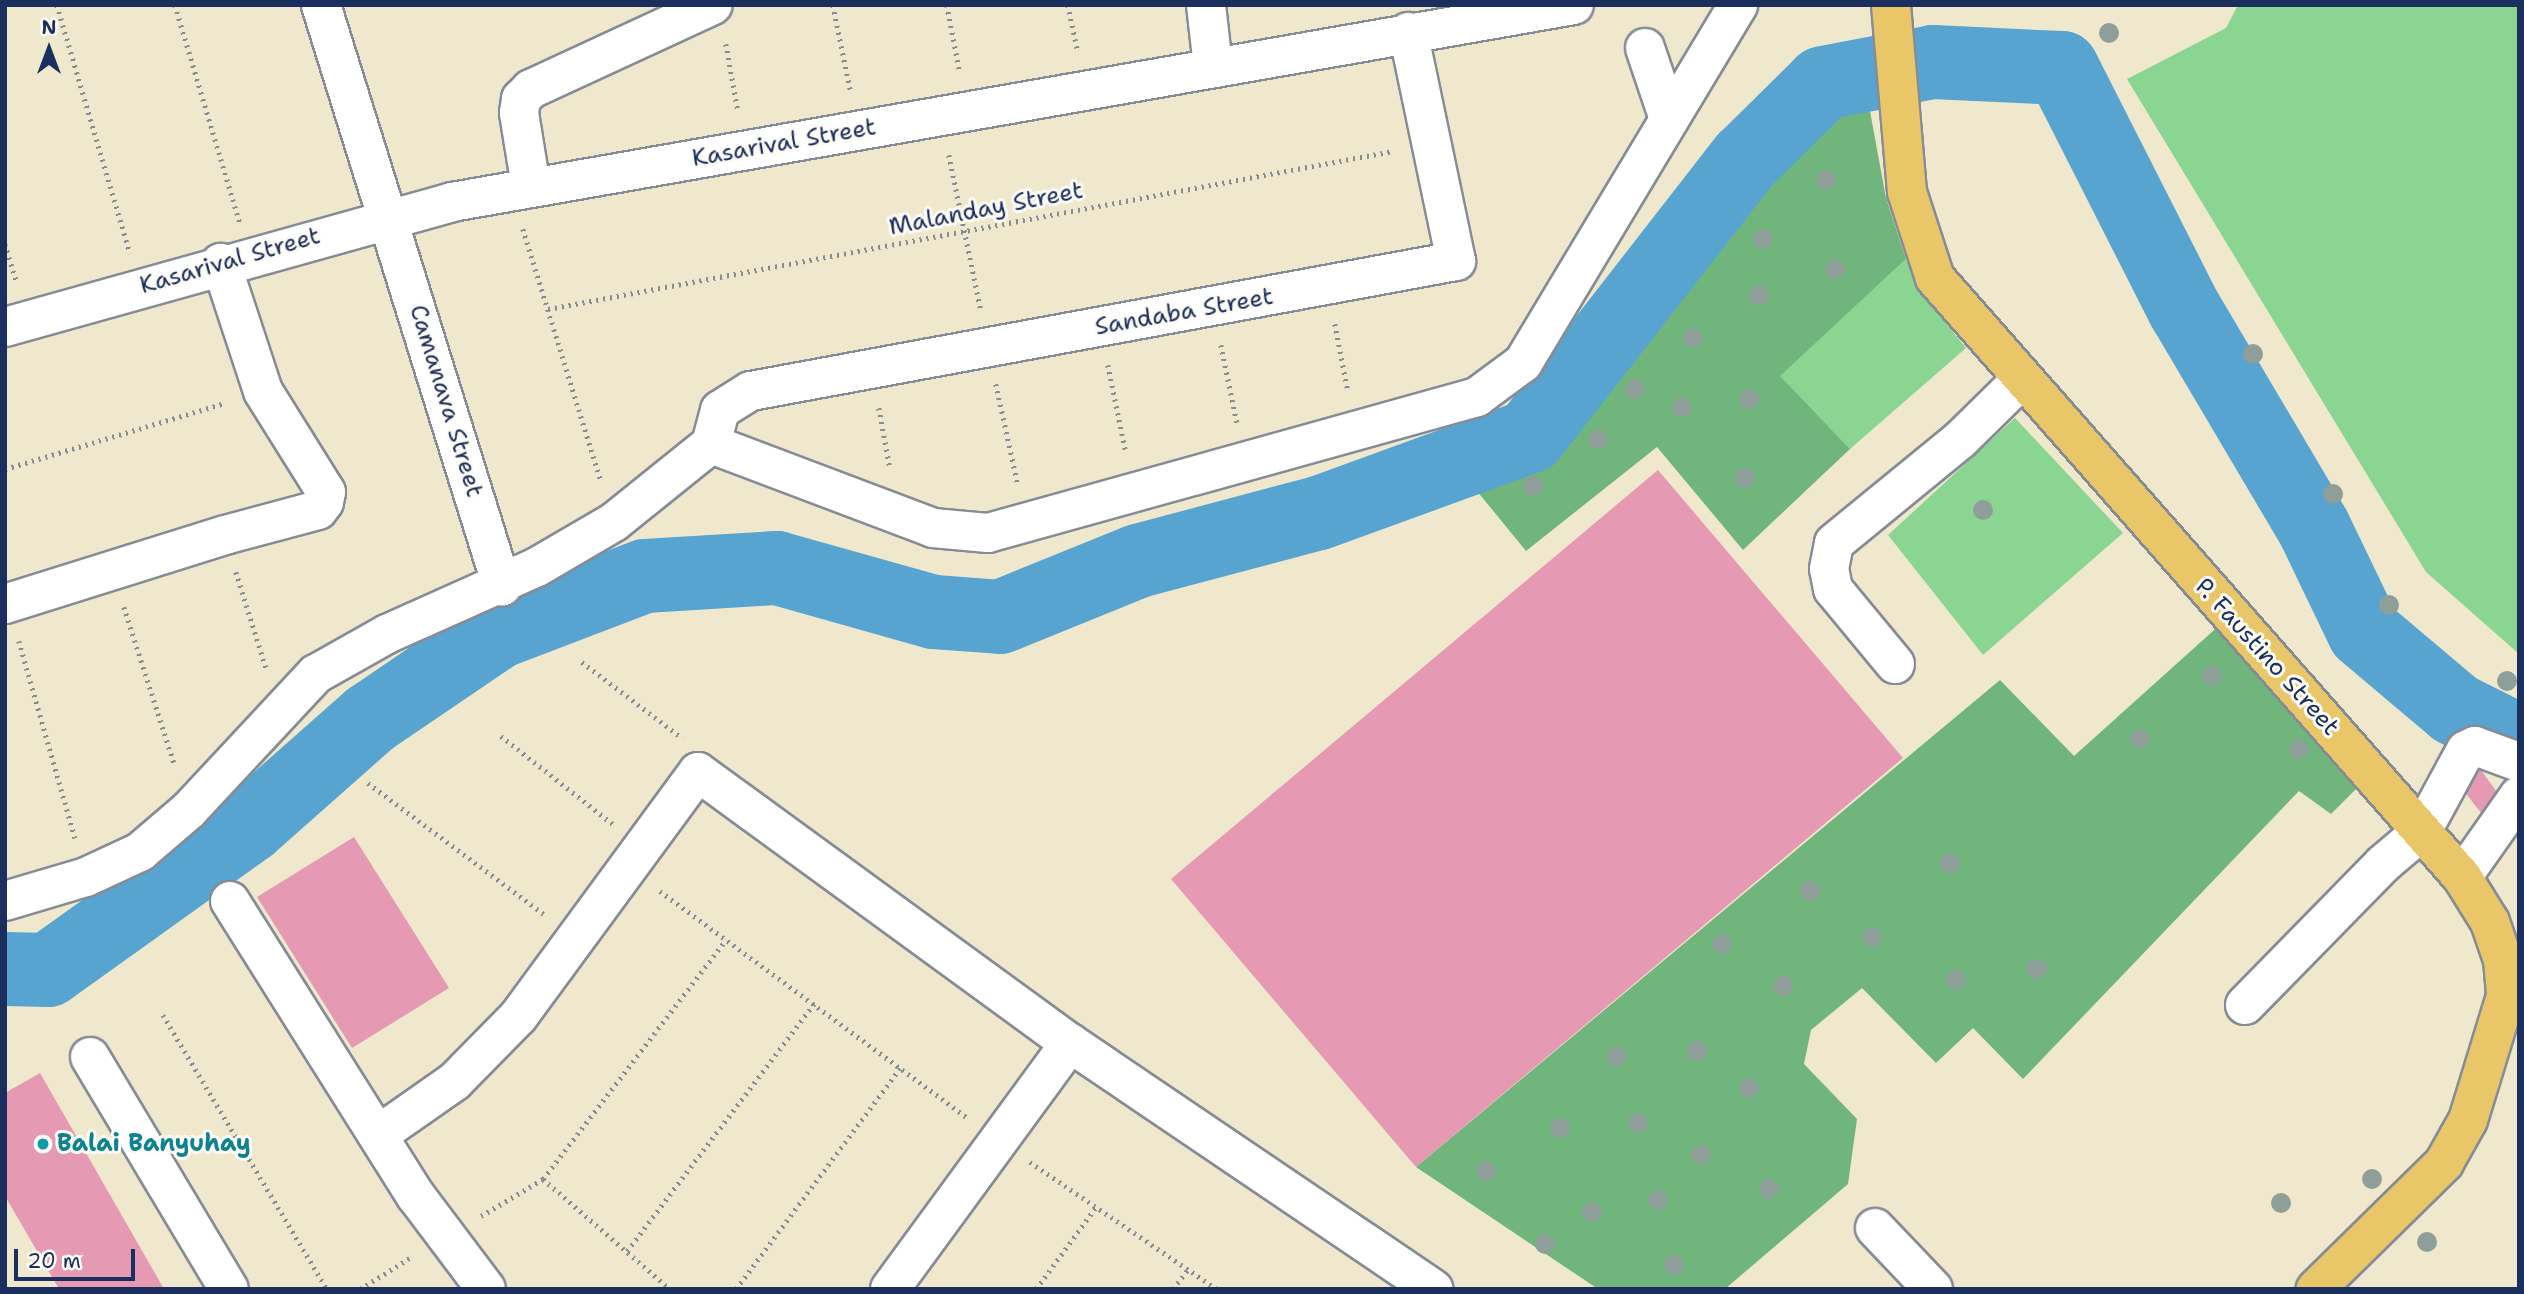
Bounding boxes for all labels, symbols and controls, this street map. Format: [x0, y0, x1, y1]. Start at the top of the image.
north arrow [14, 14, 84, 84]
text: N [41, 15, 57, 40]
street label: Kasarival Street [690, 113, 878, 173]
street label: Malanday Street [887, 176, 1085, 242]
street label: Kasarival Street [137, 221, 323, 301]
street label: Sandaba Street [1093, 282, 1275, 342]
street label: Camanava Street [403, 301, 489, 501]
street label: P. Faustino Street [2189, 573, 2345, 741]
place label: Balai Banyuhay [57, 1130, 251, 1158]
marker: Balai Banyuhay [35, 1136, 51, 1152]
scale bar [18, 1234, 138, 1278]
text: 20 m [27, 1247, 81, 1275]

